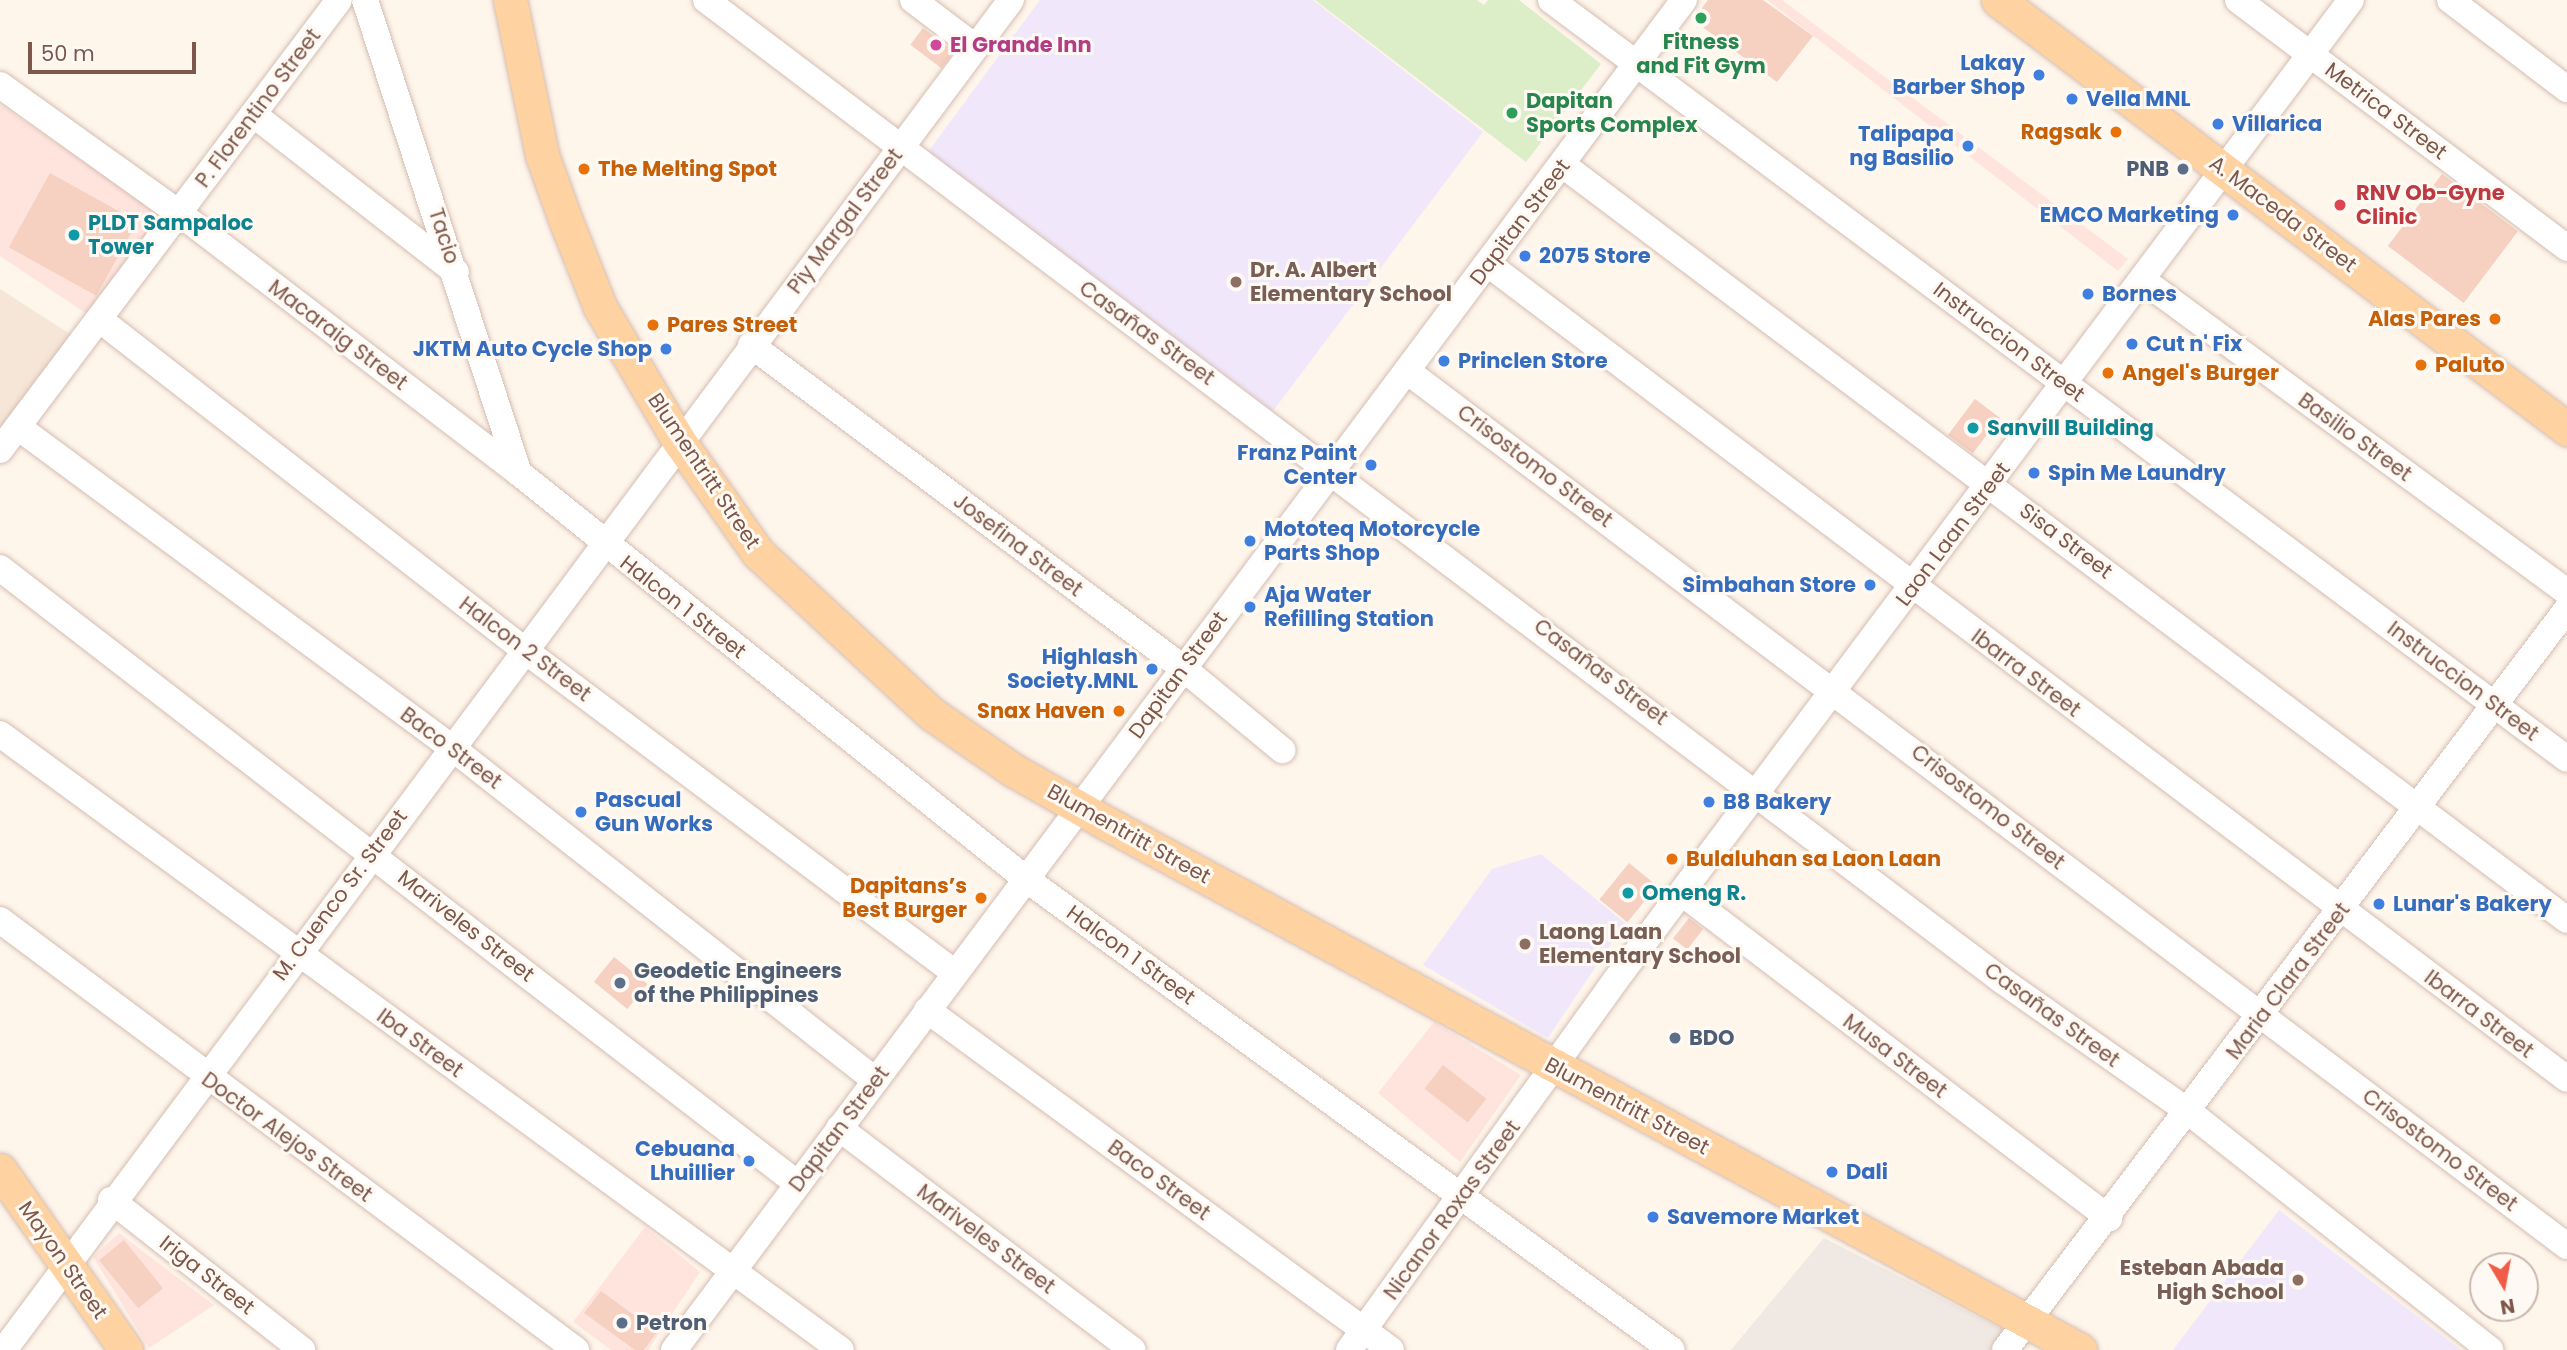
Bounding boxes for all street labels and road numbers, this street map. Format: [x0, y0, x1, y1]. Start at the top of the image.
street label: P. Florentino Street [190, 24, 326, 192]
street label: Metrica Street [2320, 57, 2452, 165]
street label: Piy Margal Street [782, 143, 908, 299]
street label: A. Maceda Street [2204, 150, 2362, 278]
street label: Dapitan Street [1465, 154, 1575, 290]
street label: Tacio [423, 205, 465, 267]
street label: Macaraig Street [263, 274, 413, 396]
street label: Casañas Street [1074, 275, 1220, 391]
street label: Instruccion Street [1928, 277, 2090, 407]
street label: Basilio Street [2293, 387, 2417, 487]
street label: Blumentritt Street [643, 388, 765, 554]
street label: Crisostomo Street [1452, 399, 1618, 533]
street label: Laon Laan Street [1891, 457, 2015, 611]
street label: Josefina Street [948, 488, 1088, 602]
street label: Sisa Street [2015, 498, 2117, 584]
street label: Halcon 1 Street [615, 550, 751, 664]
street label: Halcon 2 Street [454, 591, 596, 707]
street label: Dapitan Street [1123, 607, 1233, 743]
street label: Casañas Street [1529, 613, 1673, 731]
street label: Instruccion Street [2382, 616, 2544, 746]
street label: Ibarra Street [1966, 624, 2086, 722]
street label: Baco Street [395, 702, 507, 794]
street label: Crisostomo Street [1906, 739, 2070, 875]
street label: Blumentritt Street [1043, 779, 1215, 889]
street label: M. Cuenco Sr. Street [267, 804, 413, 986]
street label: Mariveles Street [393, 865, 539, 987]
street label: Maria Clara Street [2221, 898, 2355, 1064]
street label: Halcon 1 Street [1062, 900, 1200, 1010]
street label: Casañas Street [1979, 957, 2125, 1073]
street label: Ibarra Street [2419, 965, 2539, 1063]
street label: Iba Street [372, 1003, 468, 1083]
street label: Musa Street [1838, 1009, 1952, 1103]
street label: Blumentritt Street [1540, 1052, 1714, 1160]
street label: Dapitan Street [784, 1061, 894, 1197]
street label: Doctor Alejos Street [197, 1067, 377, 1207]
street label: Crisostomo Street [2357, 1083, 2523, 1217]
street label: Nicanor Roxas Street [1378, 1115, 1526, 1305]
street label: Baco Street [1103, 1134, 1215, 1226]
street label: Mariveles Street [912, 1179, 1060, 1299]
street label: Mayon Street [13, 1196, 113, 1324]
street label: Iriga Street [154, 1230, 260, 1320]

